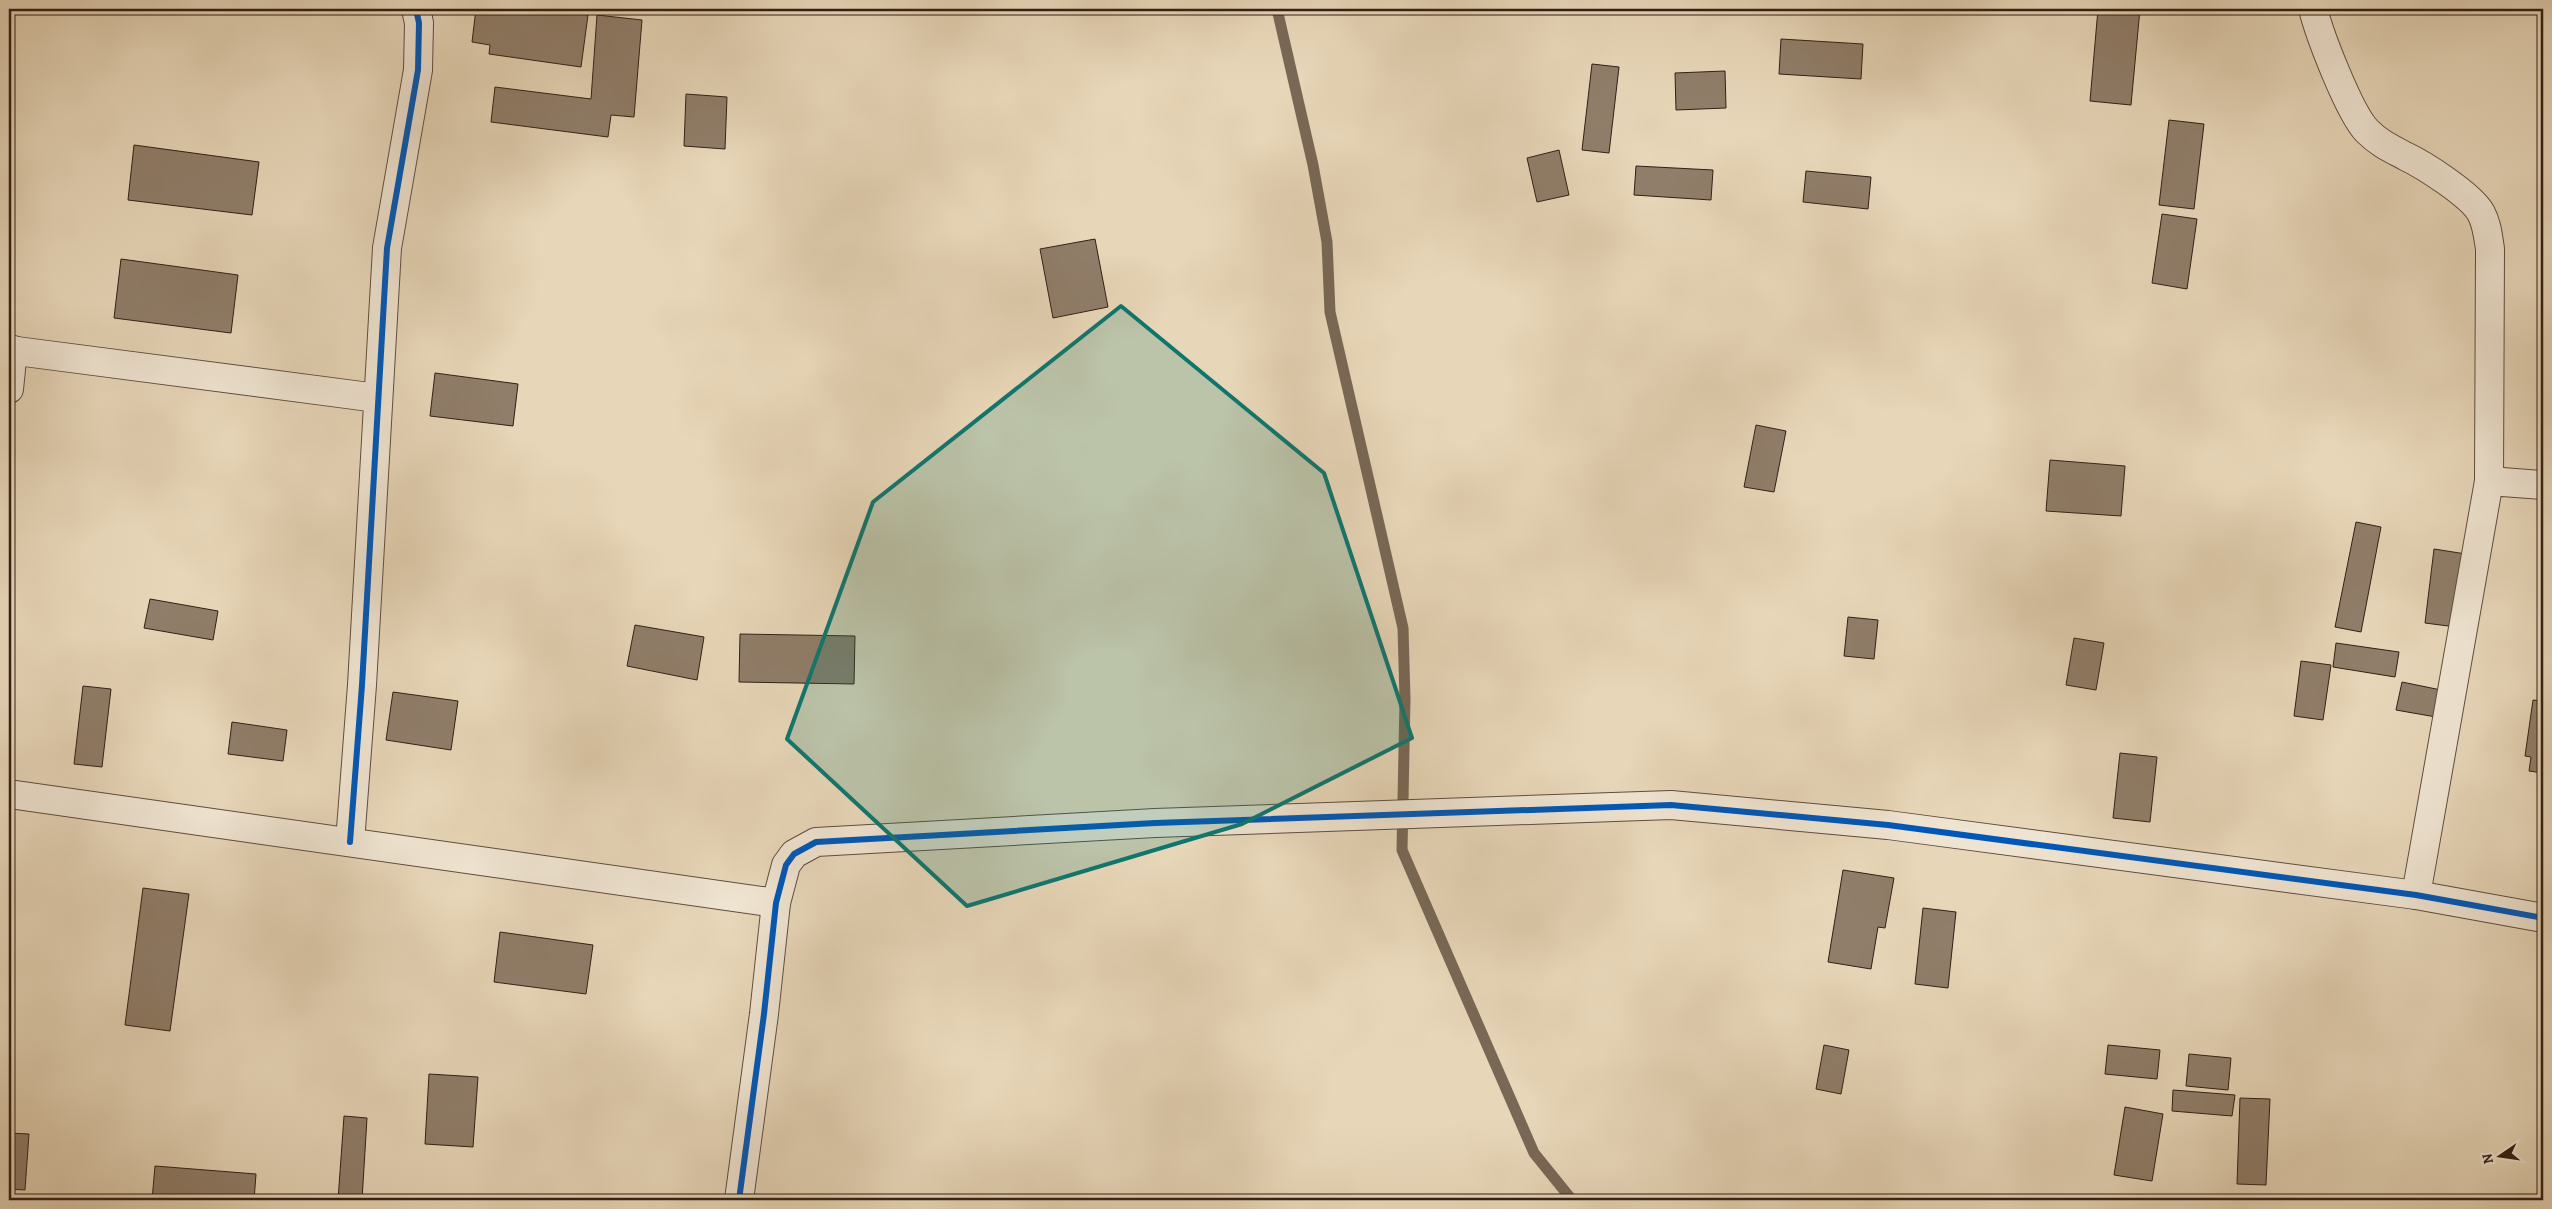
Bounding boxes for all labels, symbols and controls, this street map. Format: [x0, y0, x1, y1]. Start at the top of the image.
north arrow [2474, 1132, 2524, 1182]
text: N [2477, 1152, 2498, 1166]

